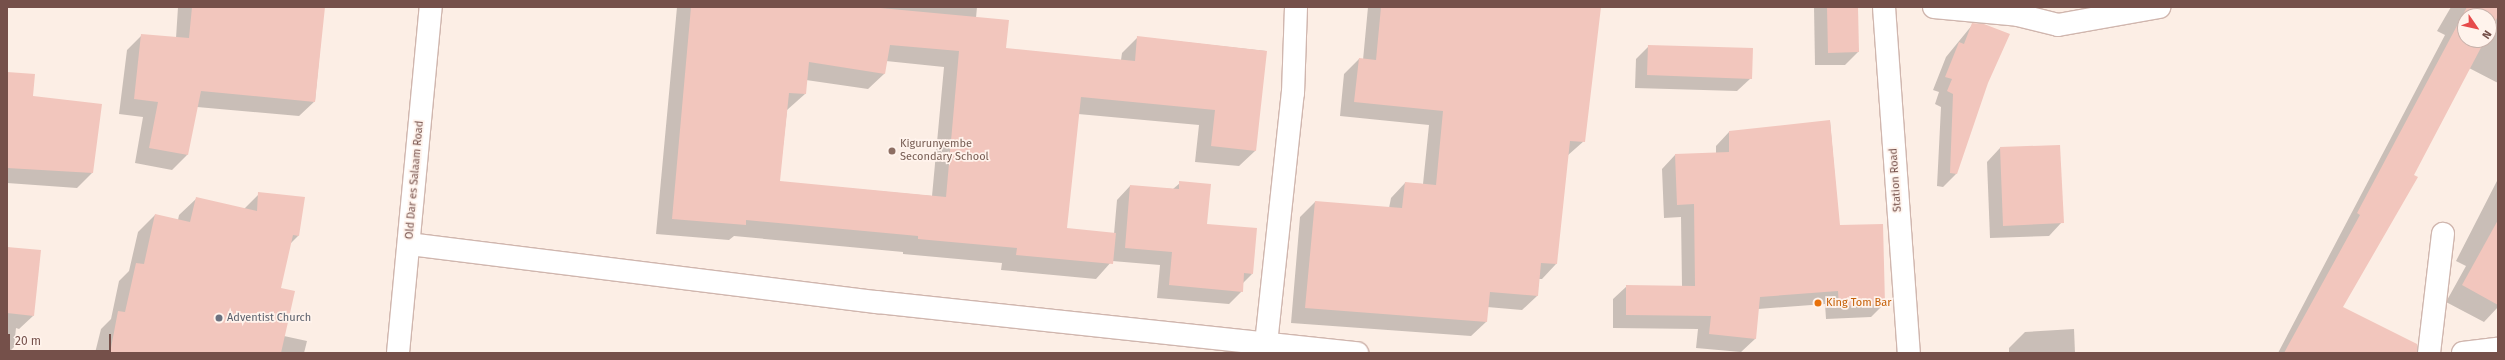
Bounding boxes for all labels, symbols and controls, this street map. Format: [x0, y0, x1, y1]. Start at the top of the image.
north arrow [2457, 8, 2497, 48]
text: N [2479, 28, 2494, 41]
street label: Old Dar es Salaam Road [403, 120, 427, 240]
place label: Kigurunyembe Secondary School [900, 138, 989, 164]
marker: Kigurunyembe Secondary School [887, 146, 897, 156]
street label: Station Road [1887, 148, 1905, 212]
place label: King Tom Bar [1826, 296, 1891, 310]
marker: King Tom Bar [1813, 298, 1823, 308]
place label: Adventist Church [227, 311, 311, 325]
marker: Adventist Church [214, 313, 224, 323]
scale bar [10, 326, 113, 352]
text: 20 m [15, 334, 41, 348]

